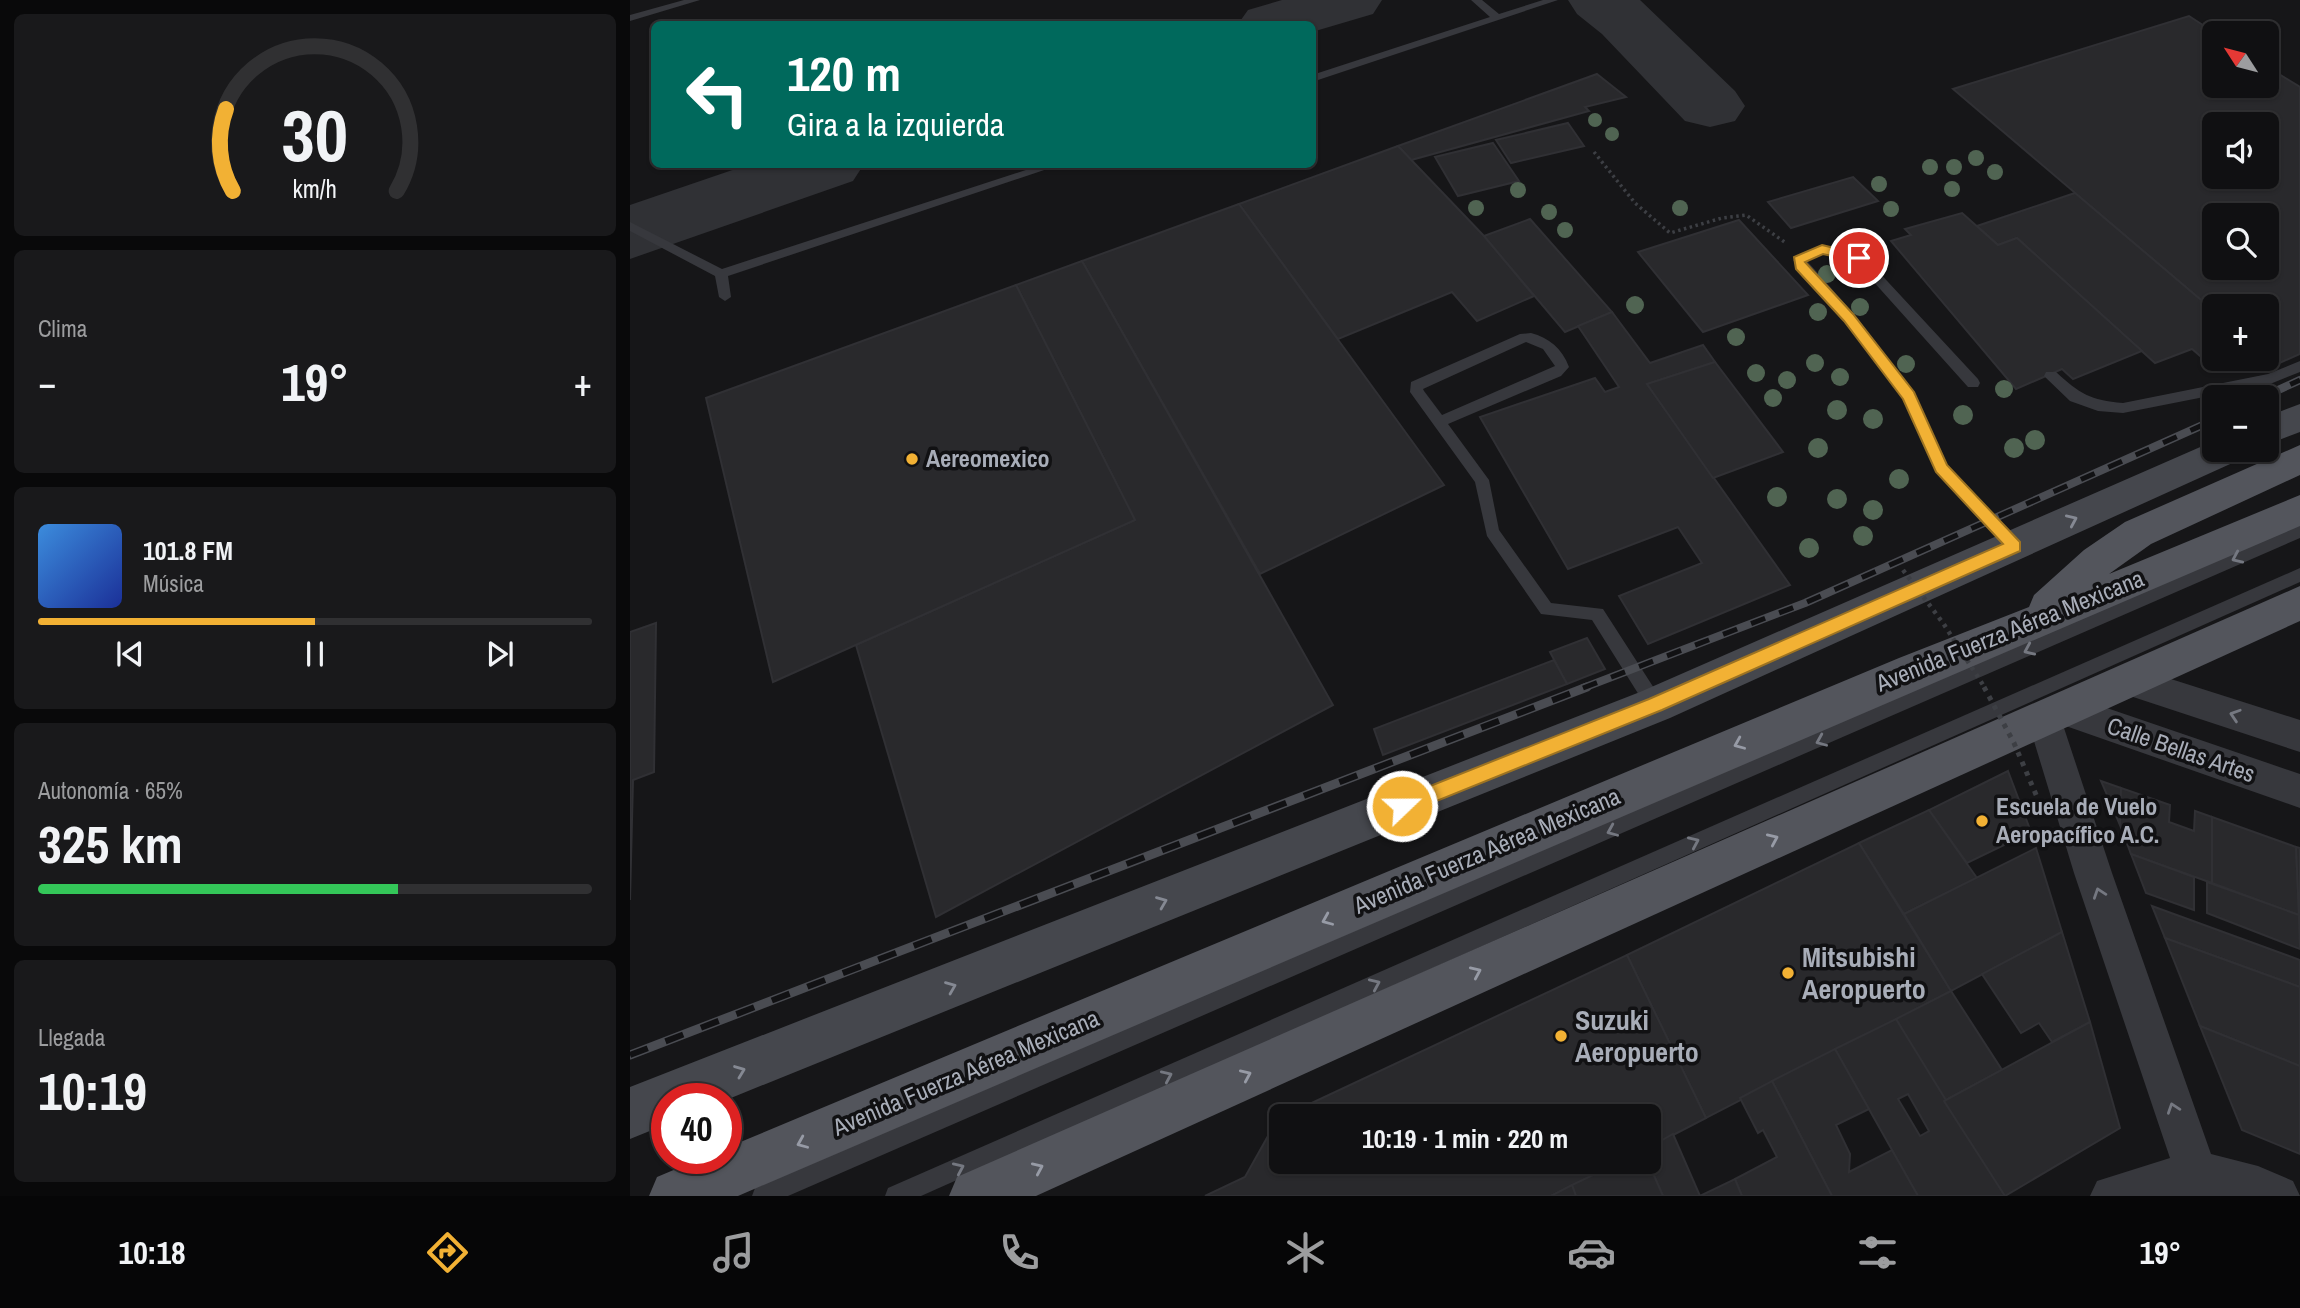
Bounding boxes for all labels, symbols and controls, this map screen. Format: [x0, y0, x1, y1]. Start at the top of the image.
north arrow [2202, 21, 2278, 98]
map controls [2202, 21, 2279, 462]
text: 120 m [787, 40, 901, 106]
icon: left [672, 49, 763, 140]
text: 30 [282, 87, 348, 185]
text: Gira a la izquierda [787, 103, 1004, 146]
button: sound [2202, 112, 2279, 189]
text: km/h [293, 172, 337, 206]
button: search [2202, 203, 2279, 280]
pin [1829, 228, 1889, 288]
icon: arrive [1840, 239, 1878, 277]
button: + [2202, 294, 2279, 371]
text: Clima [38, 313, 87, 344]
text: 19° [281, 347, 349, 417]
text: − [38, 357, 56, 408]
text: + [574, 357, 592, 408]
button: − [2202, 385, 2279, 462]
place label: Aereomexico [926, 442, 1050, 474]
marker: Aereomexico [904, 451, 920, 467]
one-way arrow [2065, 514, 2077, 528]
text: 101.8 FM [143, 533, 233, 568]
one-way arrow [2232, 550, 2245, 564]
street label: Avenida Fuerza Aérea Mexicana [1870, 562, 2148, 699]
text: Música [143, 568, 204, 599]
icon: previous [111, 635, 149, 673]
icon: pause [296, 635, 334, 673]
icon: next [481, 635, 519, 673]
one-way arrow [2024, 642, 2036, 656]
street label: Calle Bellas Artes [2103, 709, 2259, 789]
one-way arrow [2229, 709, 2242, 723]
one-way arrow [1815, 732, 1827, 746]
one-way arrow [1734, 736, 1746, 750]
position arrow [1365, 769, 1439, 843]
text: Autonomía · 65% [38, 775, 183, 806]
street label: Avenida Fuerza Aérea Mexicana [1348, 779, 1625, 921]
place label: Escuela de Vuelo Aeropacífico A.C. [1996, 790, 2159, 850]
text: 325 km [38, 809, 183, 879]
marker: Escuela de Vuelo Aeropacífico A.C. [1974, 813, 1990, 829]
one-way arrow [1606, 822, 1618, 836]
one-way arrow [1766, 833, 1778, 847]
one-way arrow [1687, 836, 1700, 850]
one-way arrow [2093, 887, 2107, 899]
one-way arrow [1156, 897, 1168, 911]
one-way arrow [1322, 911, 1334, 925]
place label: Mitsubishi Aeropuerto [1802, 938, 1926, 1008]
marker: Mitsubishi Aeropuerto [1780, 965, 1796, 981]
one-way arrow [1469, 966, 1481, 980]
one-way arrow [1367, 978, 1380, 992]
one-way arrow [944, 981, 956, 995]
street label: Avenida Fuerza Aérea Mexicana [827, 1001, 1104, 1143]
place label: Suzuki Aeropuerto [1575, 1001, 1699, 1071]
text: Llegada [38, 1022, 105, 1053]
marker: Suzuki Aeropuerto [1553, 1028, 1569, 1044]
text: 10:19 [38, 1056, 147, 1126]
one-way arrow [733, 1065, 745, 1079]
one-way arrow [1239, 1069, 1251, 1083]
one-way arrow [1159, 1070, 1172, 1084]
speed limit sign: 40 [651, 1083, 742, 1174]
one-way arrow [2167, 1102, 2181, 1114]
text: 10:19 · 1 min · 220 m [1362, 1121, 1568, 1156]
one-way arrow [796, 1134, 808, 1148]
one-way arrow [951, 1162, 964, 1176]
one-way arrow [1031, 1162, 1044, 1176]
icon: directions [423, 1228, 472, 1277]
icon: music [709, 1228, 758, 1277]
icon: phone [995, 1228, 1044, 1277]
icon: climate [1281, 1228, 1330, 1277]
icon: car [1567, 1228, 1616, 1277]
icon: filters [1853, 1228, 1902, 1277]
text: 10:18 [119, 1231, 186, 1274]
text: 19° [2139, 1231, 2181, 1274]

